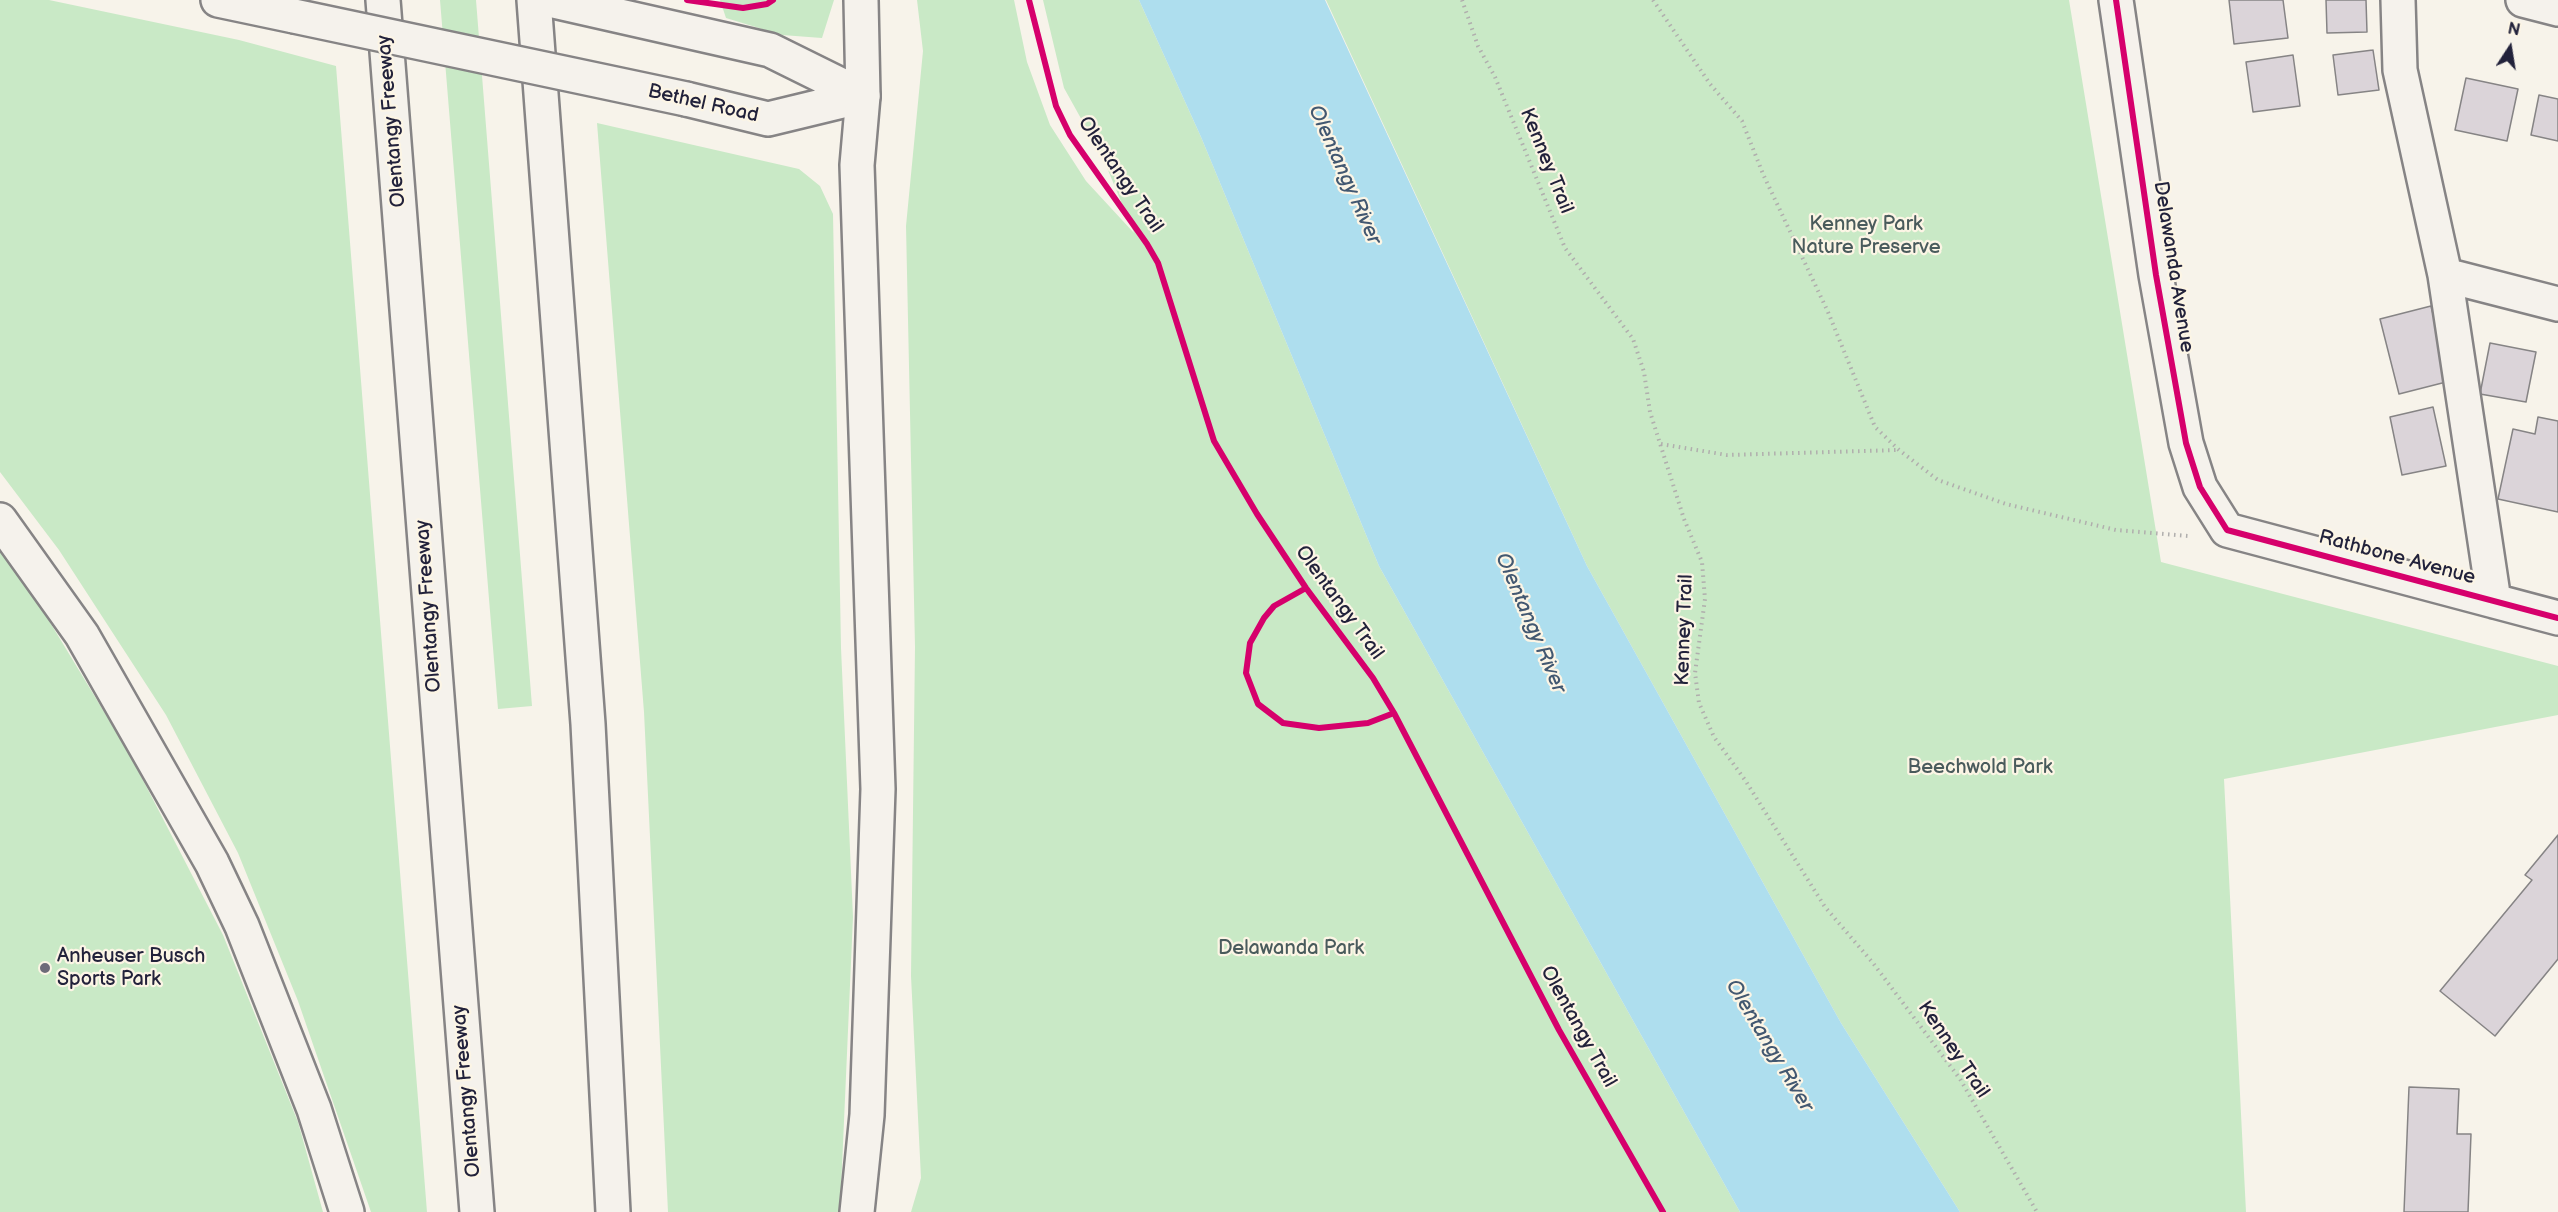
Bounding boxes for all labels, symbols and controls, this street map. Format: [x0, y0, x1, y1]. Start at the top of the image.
north arrow [2480, 18, 2540, 78]
text: N [2506, 19, 2522, 40]
street label: Olentangy Freeway [373, 34, 411, 208]
street label: Bethel Road [645, 80, 761, 128]
water label: Olentangy River [1302, 101, 1386, 249]
street label: Kenney Trail [1514, 105, 1578, 217]
street label: Olentangy Trail [1072, 112, 1168, 238]
street label: Delawanda Avenue [2148, 180, 2198, 354]
park label: Kenney Park Nature Preserve [1791, 213, 1941, 260]
street label: Olentangy Freeway [411, 519, 447, 693]
street label: Rathbone Avenue [2316, 526, 2478, 590]
street label: Olentangy Trail [1290, 541, 1388, 665]
water label: Olentangy River [1489, 549, 1571, 697]
street label: Kenney Trail [1671, 574, 1699, 686]
park label: Beechwold Park [1908, 756, 2052, 780]
park label: Delawanda Park [1218, 937, 1364, 961]
place label: Anheuser Busch Sports Park [57, 945, 205, 992]
marker: Anheuser Busch Sports Park [38, 961, 52, 975]
street label: Olentangy Trail [1535, 962, 1621, 1092]
water label: Olentangy River [1720, 975, 1818, 1117]
street label: Kenney Trail [1912, 997, 1994, 1103]
street label: Olentangy Freeway [448, 1004, 486, 1178]

